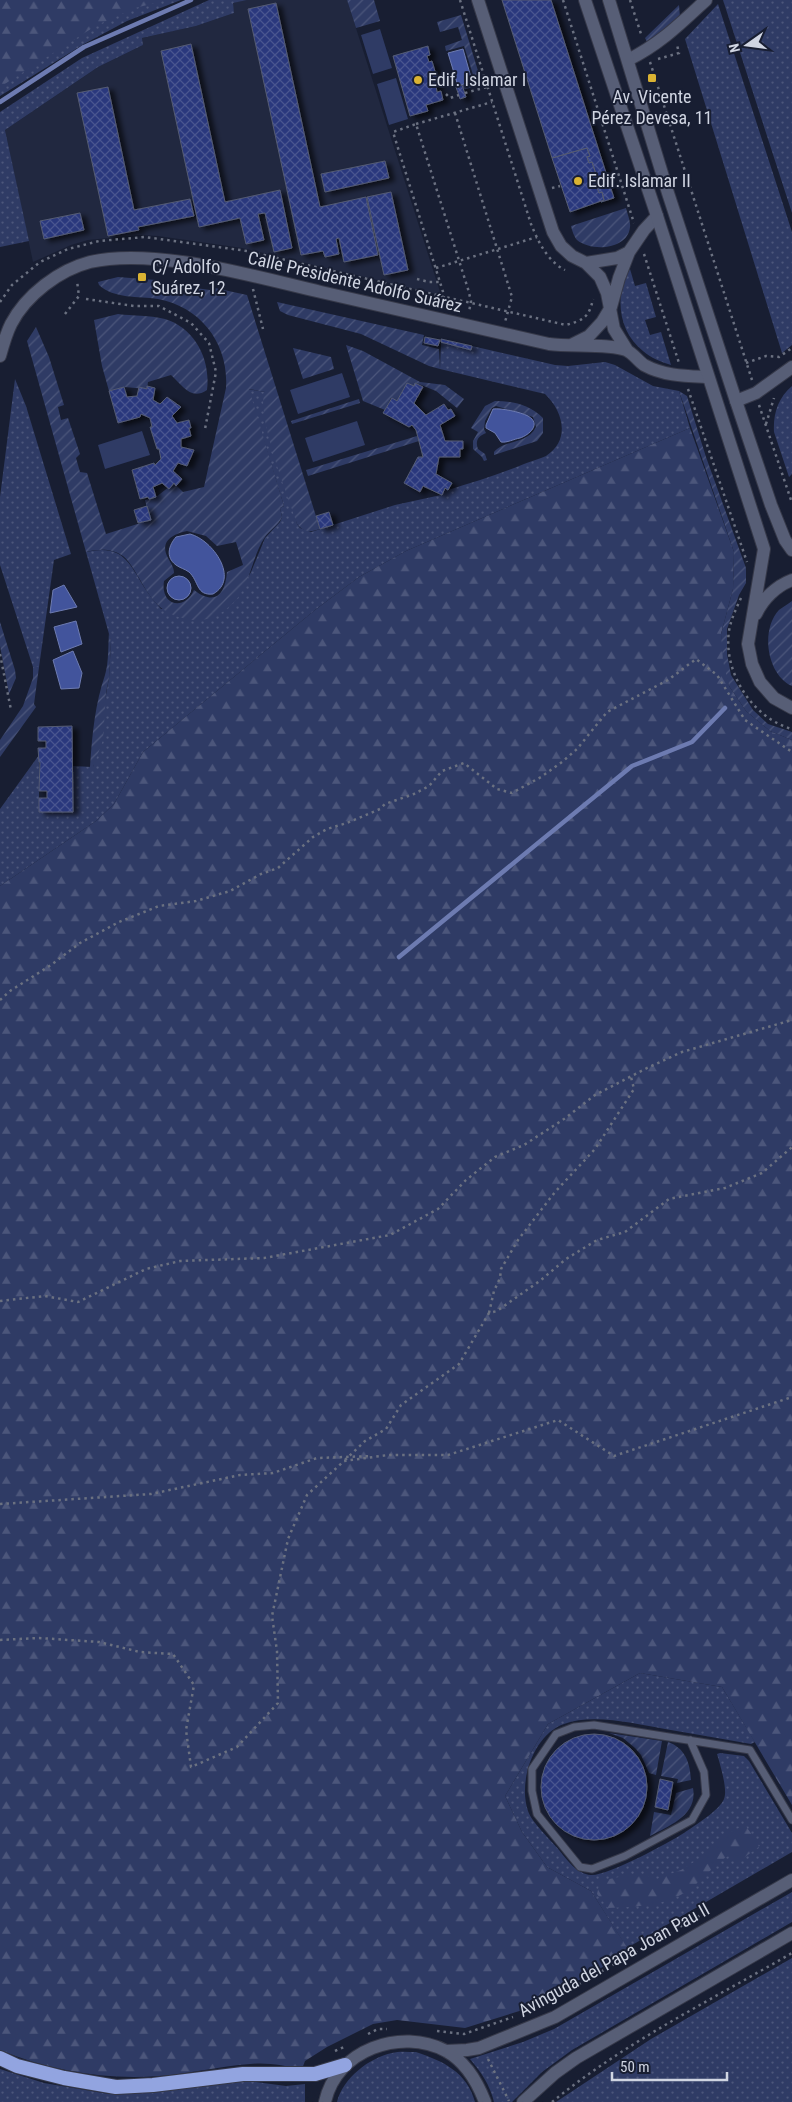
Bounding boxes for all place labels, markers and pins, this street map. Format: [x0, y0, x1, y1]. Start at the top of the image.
place label: Edif. Islamar I [428, 69, 526, 90]
marker: Av. Vicente Pérez Devesa, 11 [646, 72, 658, 84]
marker: Edif. Islamar I [412, 74, 424, 86]
place label: Av. Vicente Pérez Devesa, 11 [592, 86, 712, 128]
place label: Edif. Islamar II [588, 170, 691, 191]
marker: Edif. Islamar II [572, 175, 584, 187]
place label: C/ Adolfo Suárez, 12 [152, 256, 226, 298]
marker: C/ Adolfo Suárez, 12 [136, 271, 148, 283]

